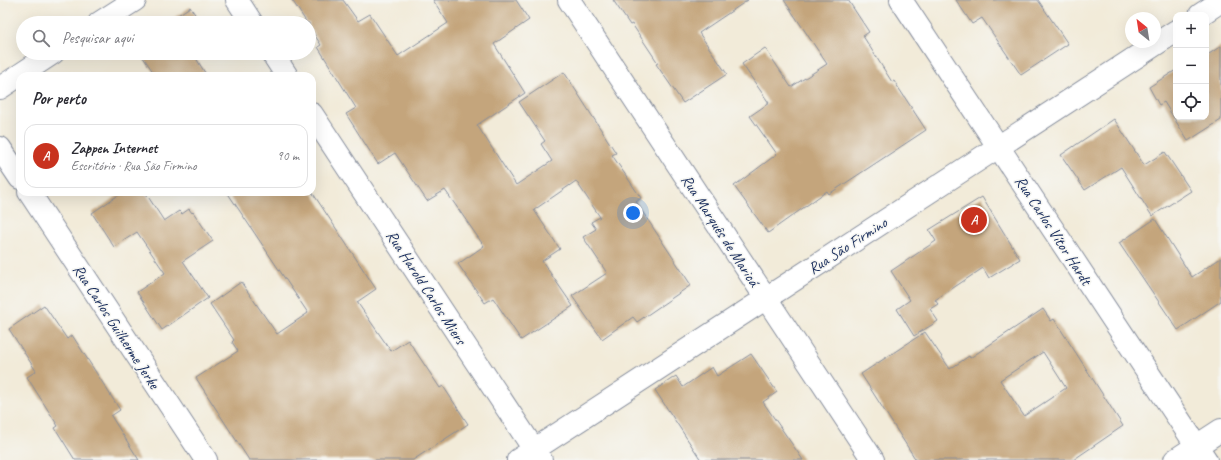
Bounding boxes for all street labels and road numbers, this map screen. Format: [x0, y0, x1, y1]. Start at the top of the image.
street label: Rua Marquês de Maricá [677, 171, 765, 292]
street label: Rua Carlos Vítor Hardt [1010, 172, 1097, 290]
street label: Rua São Firmino [804, 212, 892, 279]
street label: Rua Harold Carlos Miers [382, 226, 472, 350]
street label: Rua Carlos Guilherme Jerke [68, 260, 165, 394]

